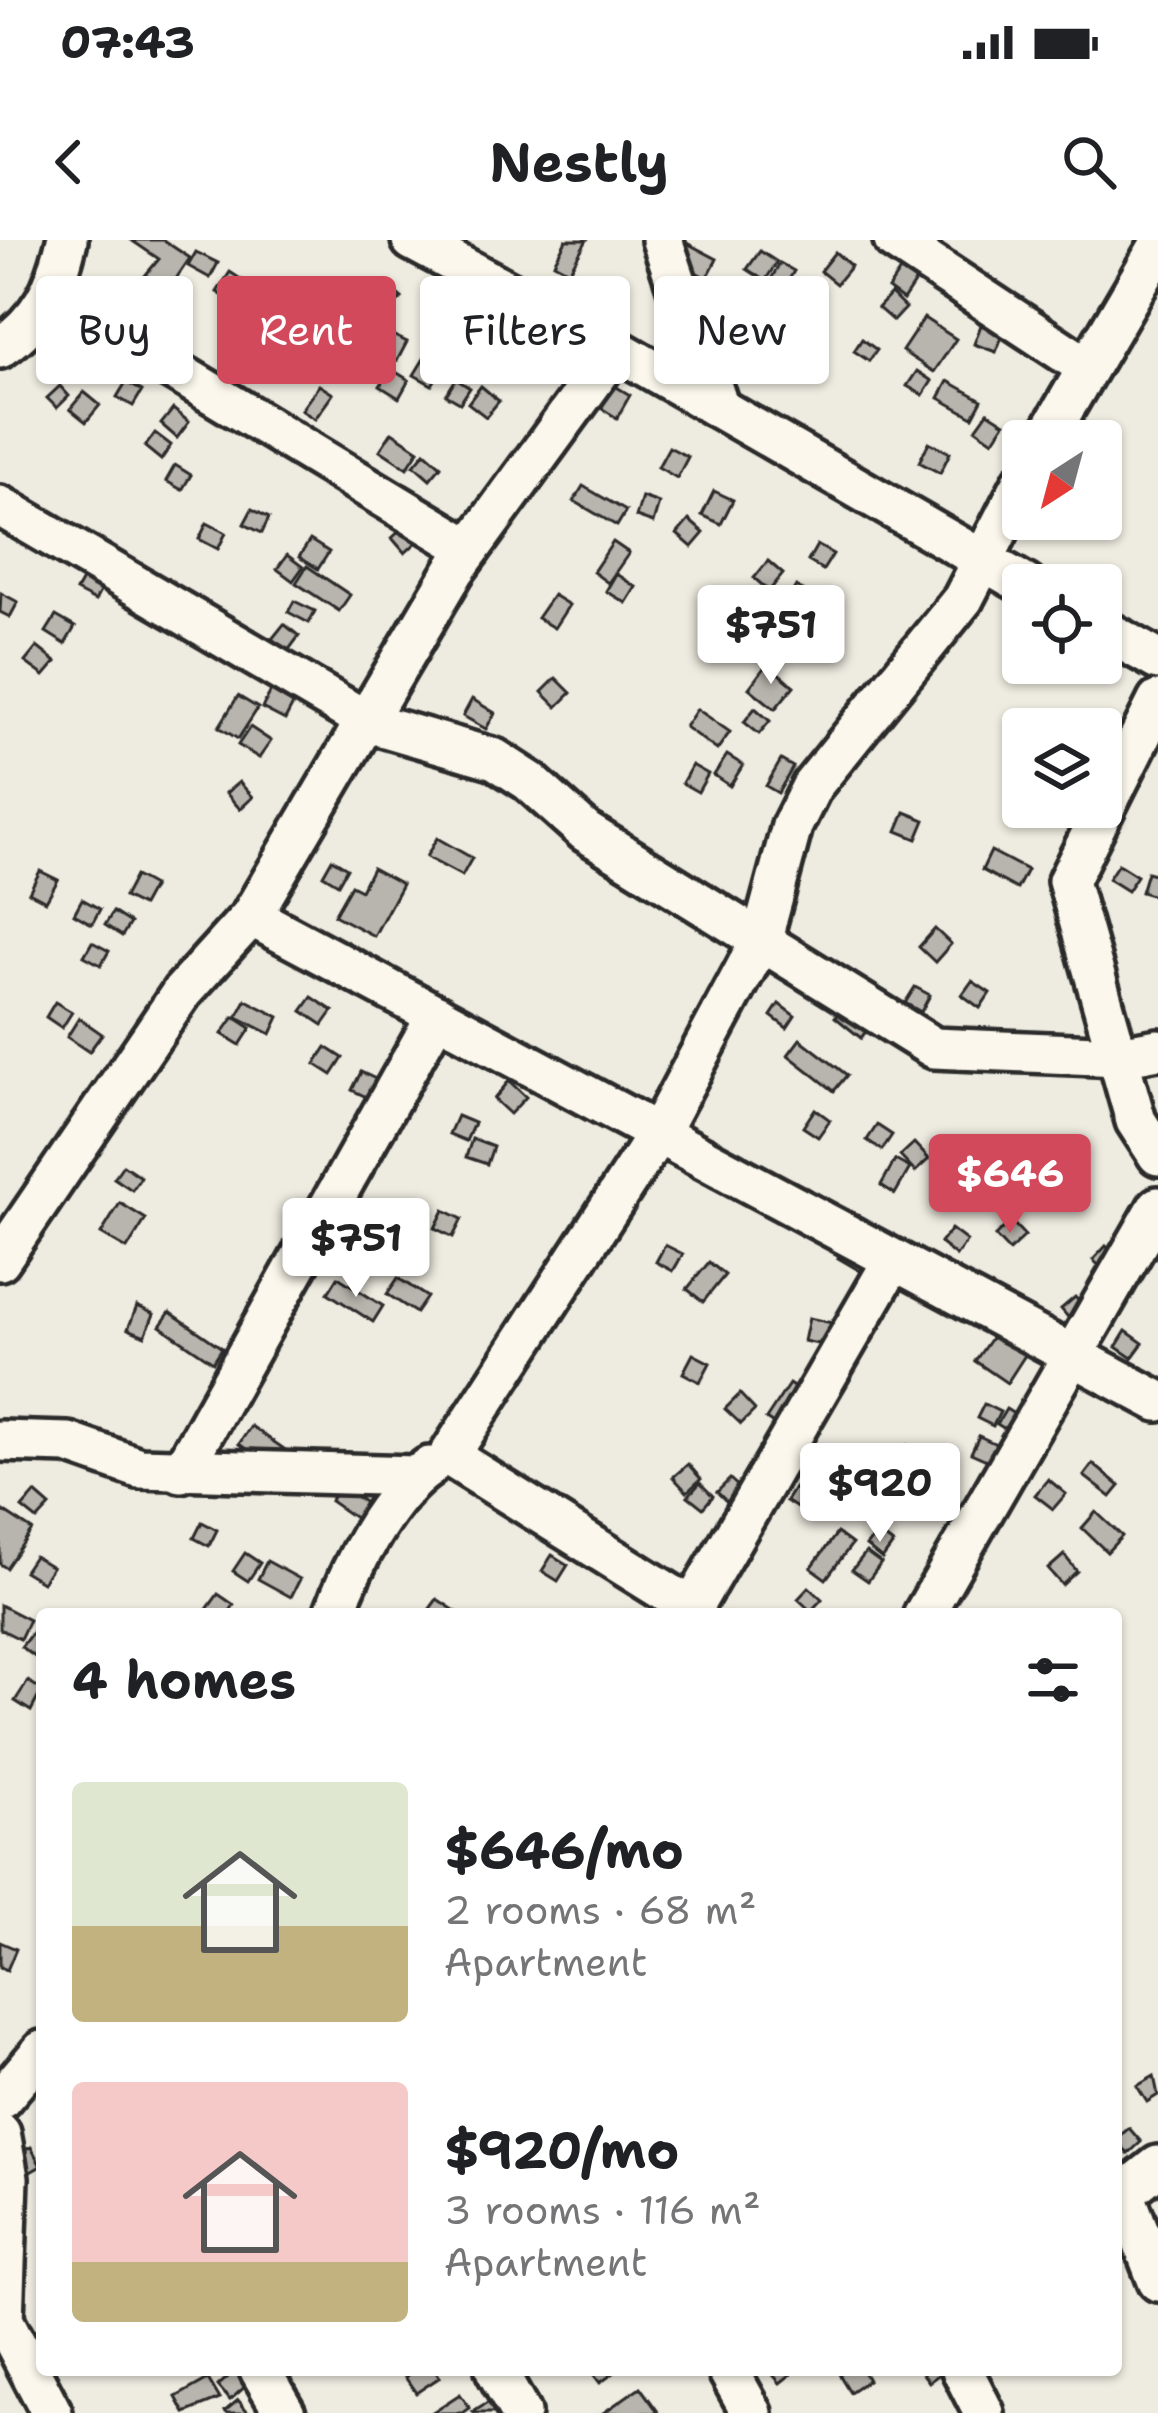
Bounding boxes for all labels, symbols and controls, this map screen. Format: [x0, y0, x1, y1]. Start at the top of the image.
text: 07:43 [60, 12, 195, 72]
text: Nestly [489, 126, 669, 198]
icon: back [36, 129, 102, 195]
icon: search [1056, 129, 1122, 195]
chip: Buy [36, 276, 193, 384]
chip: Rent [217, 276, 396, 384]
chip: Filters [420, 276, 630, 384]
chip: New [654, 276, 829, 384]
north arrow [1002, 420, 1122, 540]
map controls [1002, 420, 1122, 828]
button: locate [1002, 564, 1122, 684]
pin: $751 [700, 585, 842, 687]
text: $751 [724, 598, 818, 650]
button: layers [1002, 708, 1122, 828]
pin: $646 [939, 1134, 1081, 1236]
text: $646 [956, 1147, 1064, 1199]
pin: $751 [285, 1198, 427, 1300]
text: $751 [309, 1211, 403, 1263]
pin: $920 [809, 1443, 951, 1545]
text: $920 [827, 1456, 933, 1508]
text: 4 homes [72, 1646, 296, 1714]
icon: filters [1020, 1647, 1086, 1713]
text: $646/mo [444, 1816, 684, 1884]
icon: home [168, 1830, 312, 1974]
text: 2 rooms · 68 m² [444, 1884, 756, 1936]
text: Apartment [444, 1936, 647, 1988]
text: $920/mo [444, 2116, 679, 2184]
icon: home [168, 2130, 312, 2274]
text: 3 rooms · 116 m² [444, 2184, 761, 2236]
text: Apartment [444, 2236, 647, 2288]

